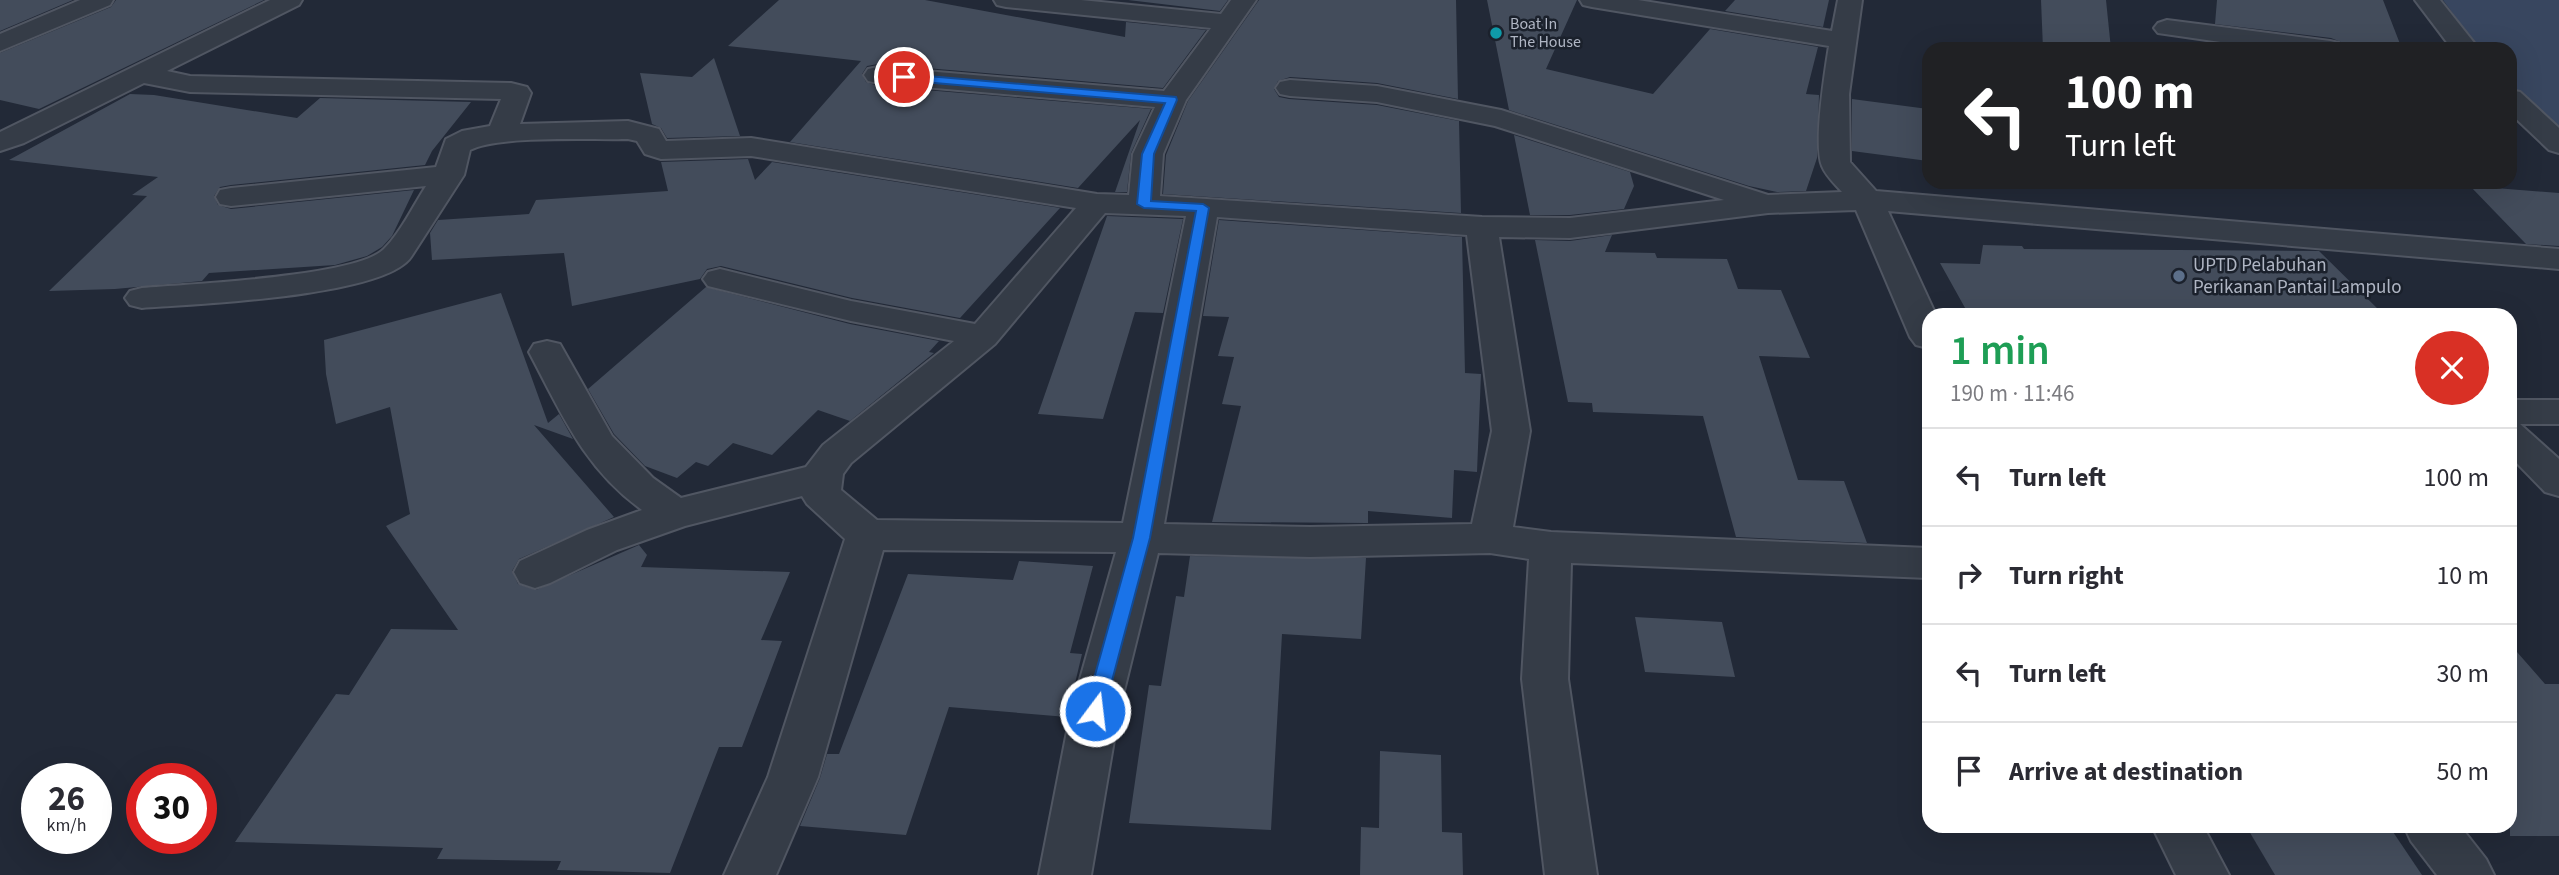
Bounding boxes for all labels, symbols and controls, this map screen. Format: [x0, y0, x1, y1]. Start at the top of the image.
place label: Boat In The House [1510, 13, 1581, 53]
marker: Boat In The House [1488, 25, 1504, 41]
pin [874, 47, 934, 107]
icon: arrive [885, 58, 923, 96]
text: 100 m [2065, 58, 2194, 128]
icon: left [1950, 70, 2041, 161]
text: Turn left [2065, 123, 2176, 169]
place label: UPTD Pelabuhan Perikanan Pantai Lampulo [2193, 252, 2402, 301]
marker: UPTD Pelabuhan Perikanan Pantai Lampulo [2171, 268, 2187, 284]
text: 1 min [1950, 321, 2050, 381]
button: close [2415, 331, 2489, 405]
text: 190 m · 11:46 [1950, 377, 2074, 410]
icon: left [1950, 458, 1988, 496]
text: Turn left [2009, 459, 2106, 496]
text: 100 m [2423, 459, 2489, 496]
icon: right [1950, 556, 1988, 594]
text: Turn right [2009, 557, 2124, 594]
text: 10 m [2436, 557, 2489, 594]
icon: left [1950, 654, 1988, 692]
text: Turn left [2009, 655, 2106, 692]
text: 30 m [2436, 655, 2489, 692]
position arrow [1058, 674, 1132, 748]
icon: arrive [1950, 752, 1988, 790]
text: Arrive at destination [2009, 753, 2243, 790]
text: 50 m [2436, 753, 2489, 790]
speed limit sign: 30 [126, 763, 217, 854]
text: 26 [48, 774, 85, 824]
text: km/h [47, 813, 86, 838]

